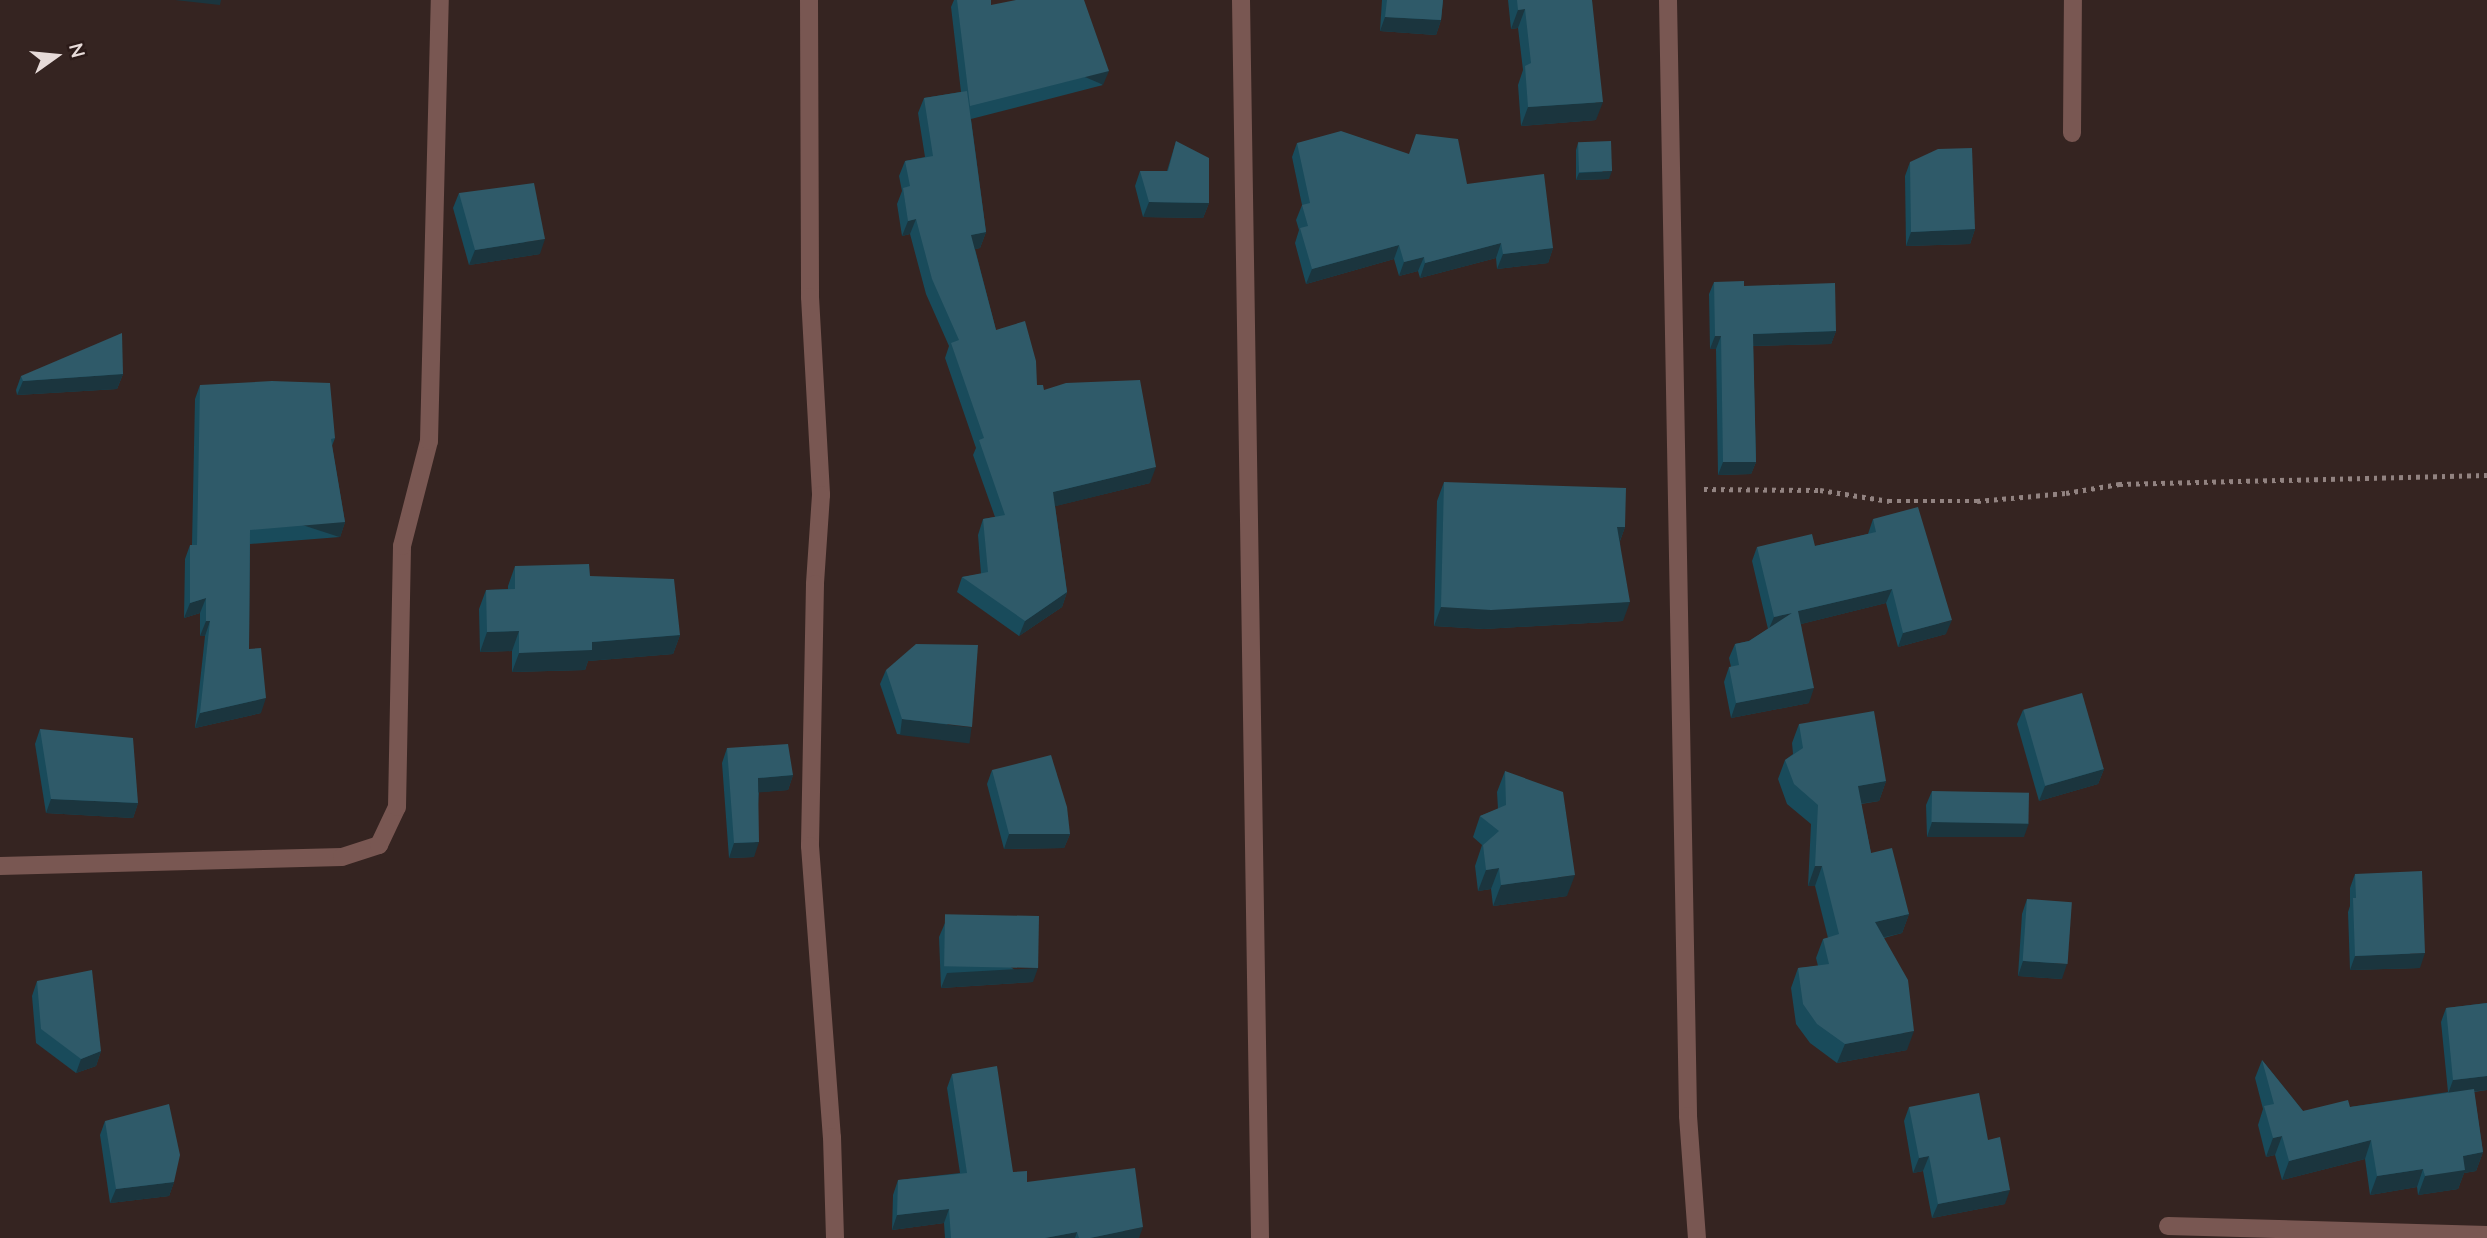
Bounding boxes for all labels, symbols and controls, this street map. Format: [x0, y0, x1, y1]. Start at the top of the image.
north arrow [21, 21, 91, 91]
text: N [62, 40, 91, 61]

